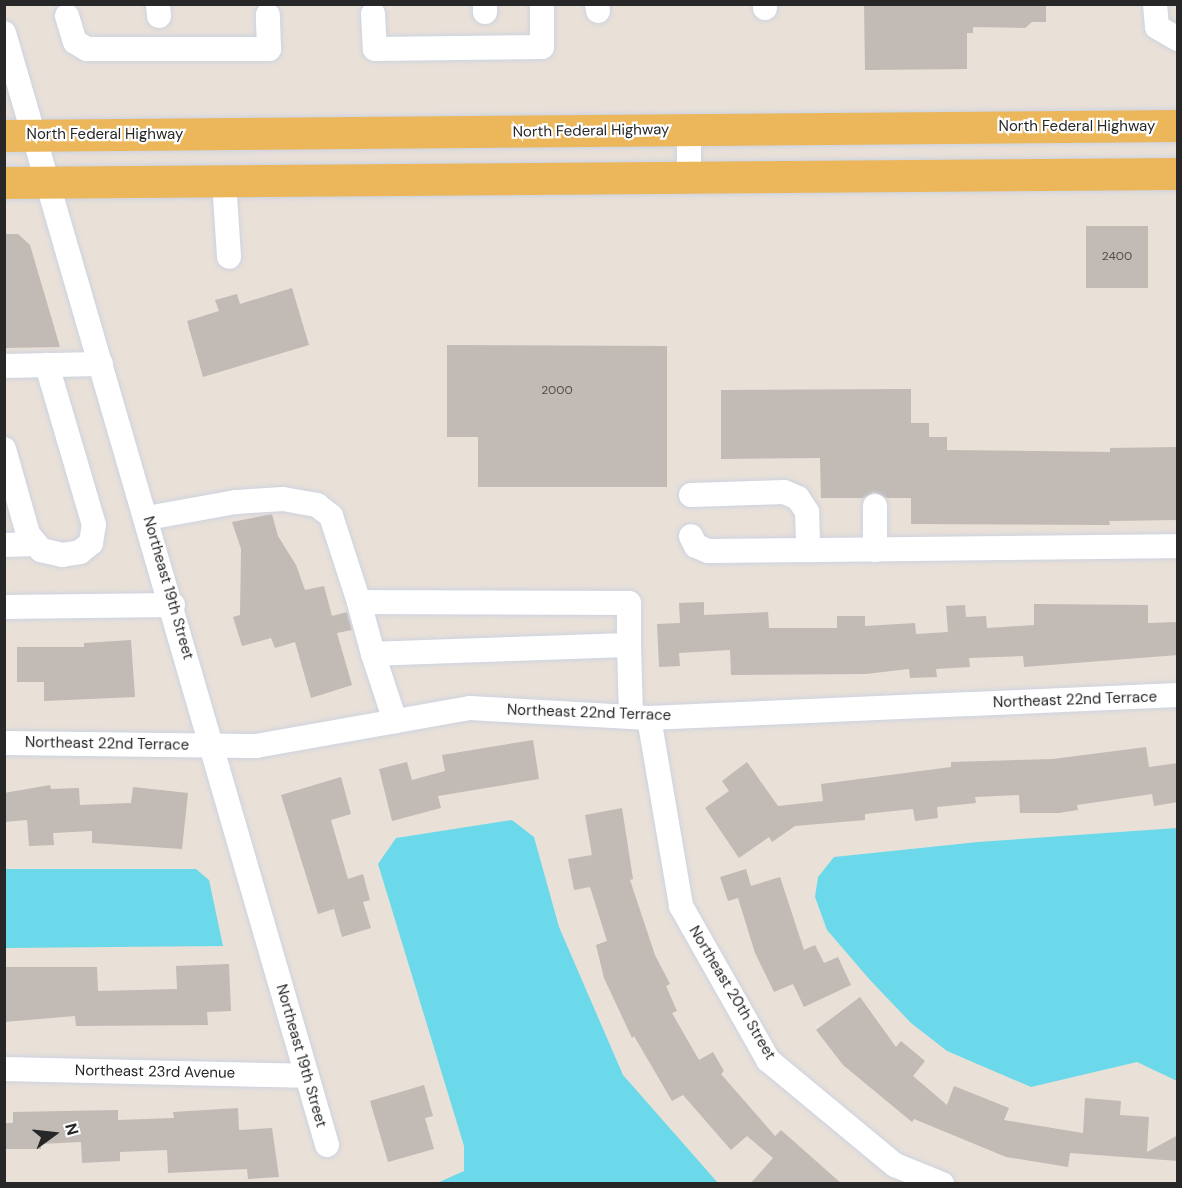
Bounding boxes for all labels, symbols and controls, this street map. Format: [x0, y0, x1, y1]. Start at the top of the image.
street label: North Federal Highway [999, 118, 1155, 136]
street label: North Federal Highway [512, 121, 670, 141]
street label: North Federal Highway [27, 126, 183, 144]
house number: 2400 [1102, 250, 1132, 264]
house number: 2000 [541, 384, 573, 398]
street label: Northeast 19th Street [139, 514, 197, 662]
street label: Northeast 22nd Terrace [993, 688, 1157, 712]
street label: Northeast 22nd Terrace [507, 701, 671, 725]
street label: Northeast 22nd Terrace [25, 734, 189, 754]
street label: Northeast 20th Street [685, 923, 779, 1063]
street label: Northeast 19th Street [272, 982, 330, 1130]
street label: Northeast 23rd Avenue [75, 1062, 235, 1082]
north arrow [24, 1104, 84, 1164]
text: N [60, 1121, 84, 1138]

